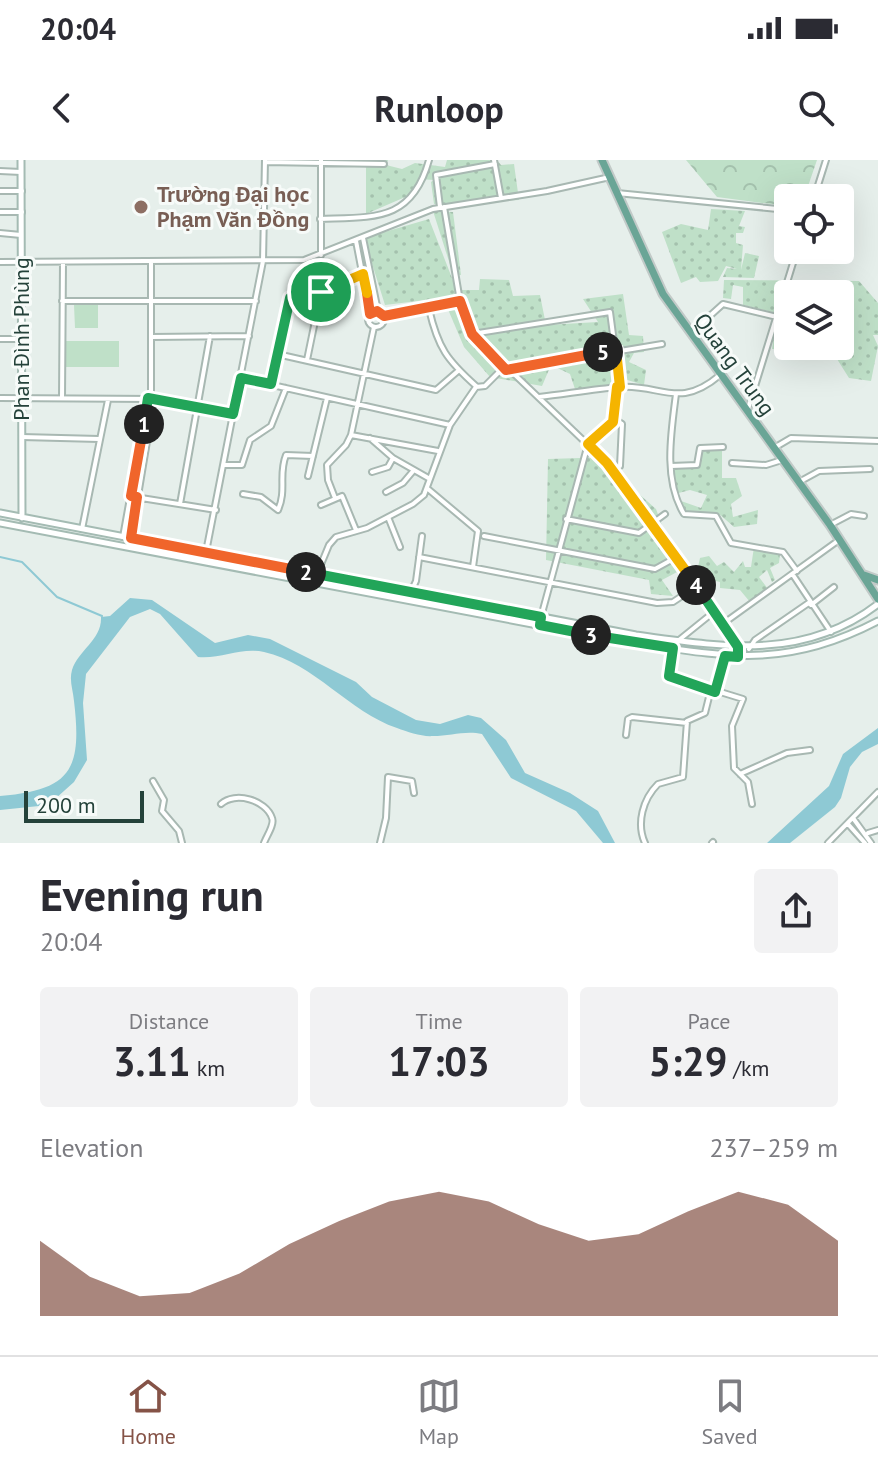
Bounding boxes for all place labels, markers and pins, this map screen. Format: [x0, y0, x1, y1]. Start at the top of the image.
place label: Trường Đại học Phạm Văn Đồng [157, 180, 310, 233]
marker: Trường Đại học Phạm Văn Đồng [132, 198, 150, 216]
pin [287, 258, 355, 326]
pin: 5 [583, 332, 623, 372]
pin: 1 [124, 404, 164, 444]
pin: 2 [286, 552, 326, 592]
pin: 4 [676, 565, 716, 605]
pin: 3 [571, 615, 611, 655]

